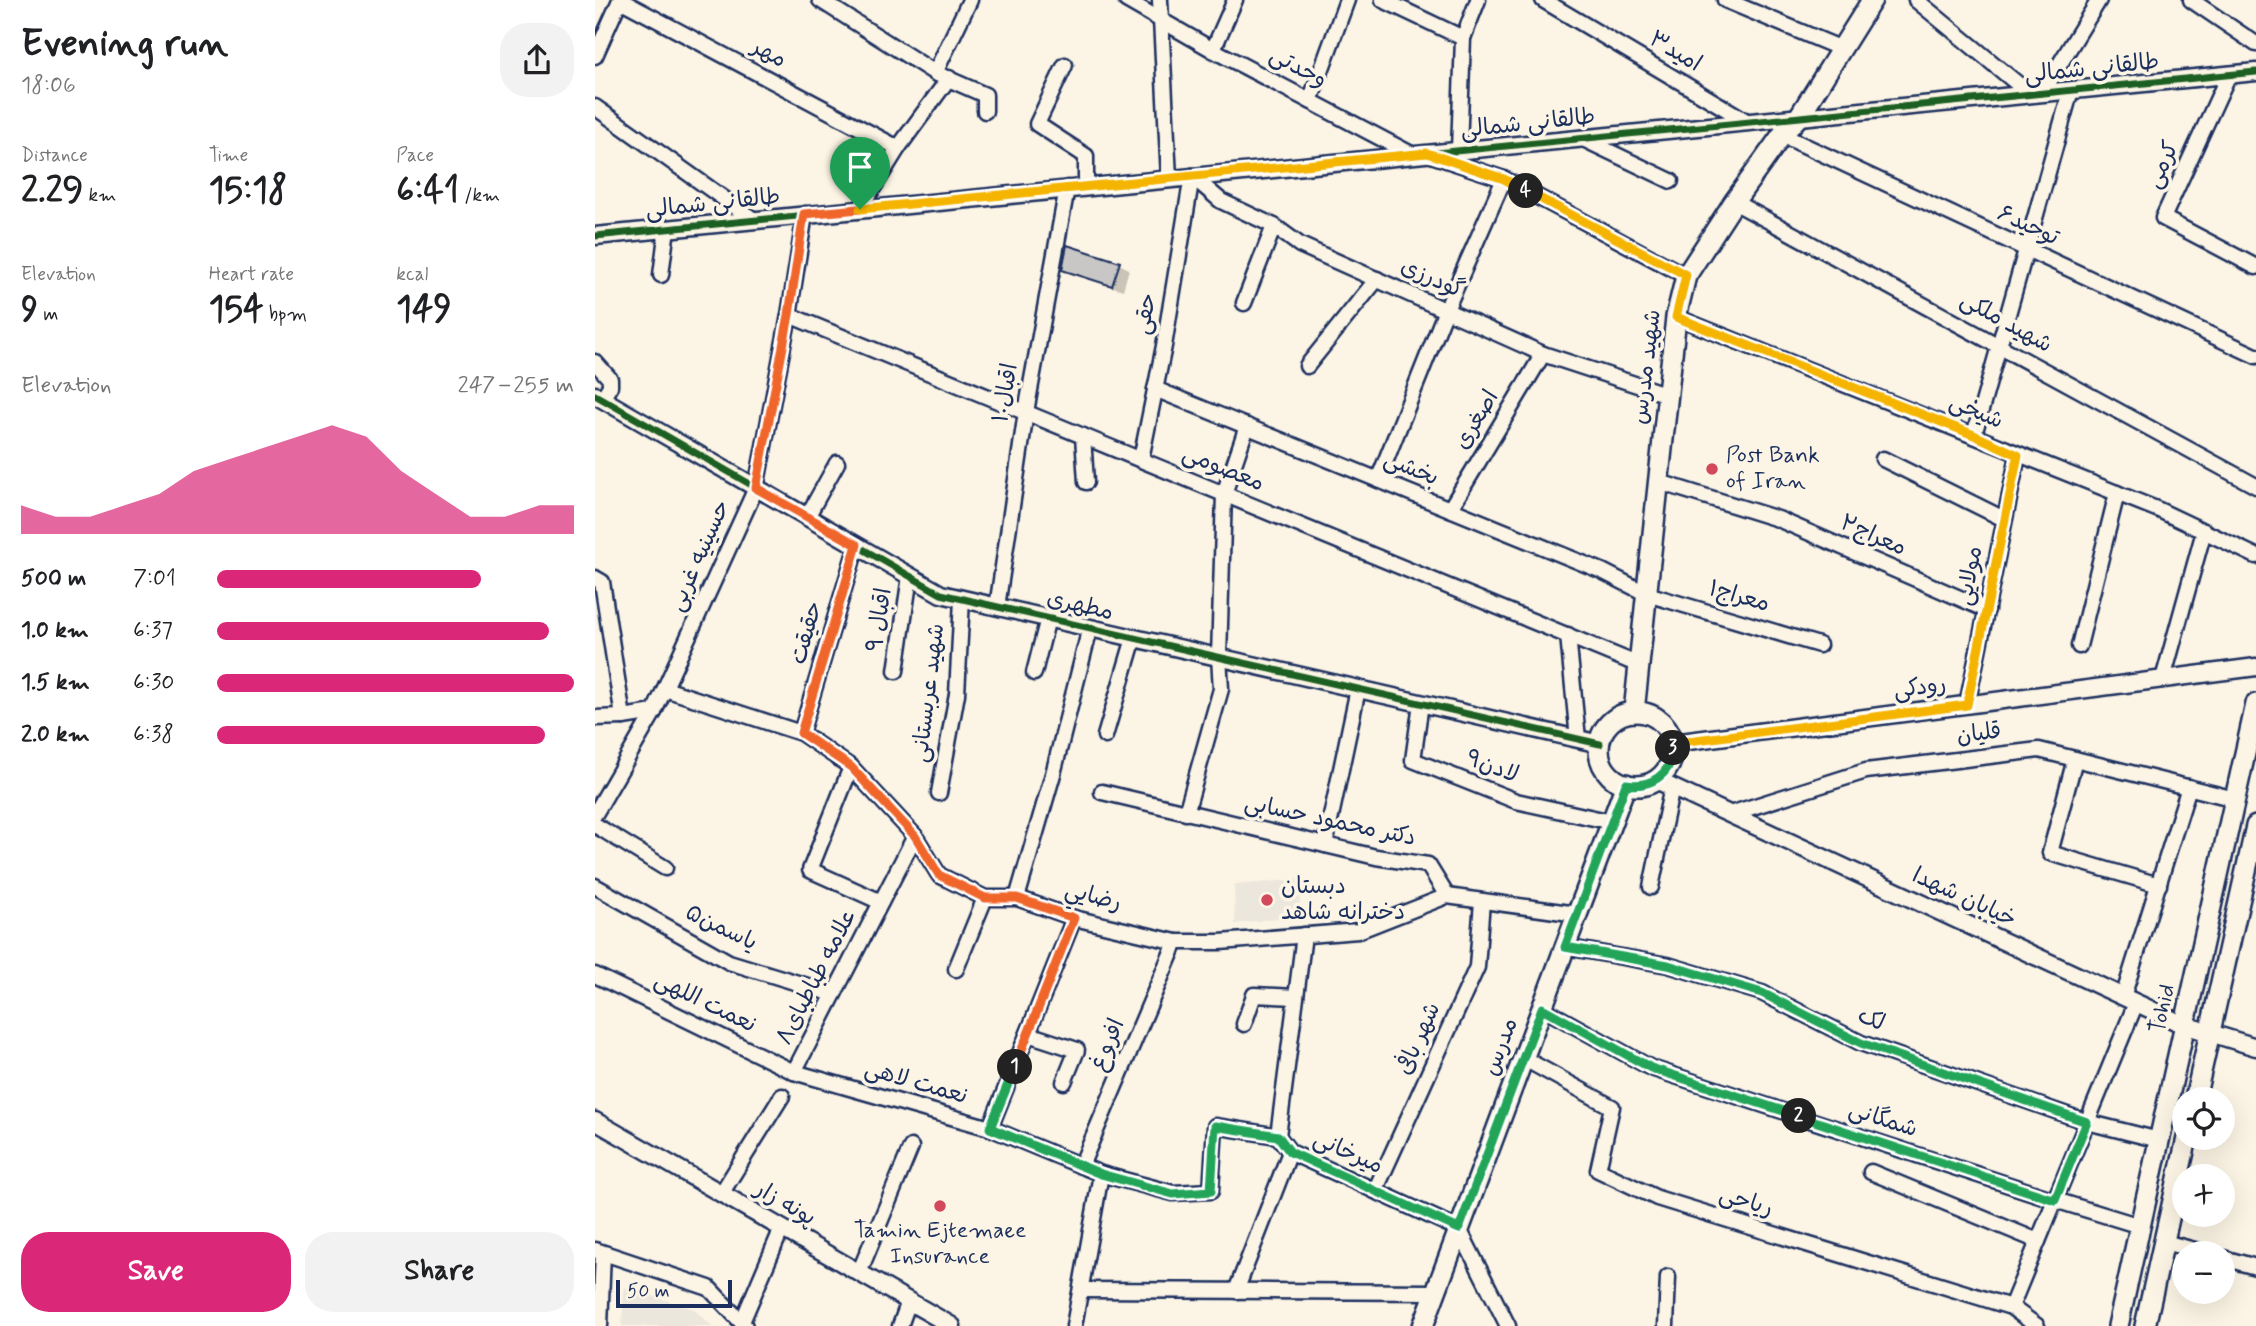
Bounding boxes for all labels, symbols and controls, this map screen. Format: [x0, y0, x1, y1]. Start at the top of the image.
text: Evening run [21, 20, 228, 69]
button: share [500, 23, 574, 97]
street label: امید۳ [1643, 25, 1707, 79]
street label: مهر [745, 32, 792, 75]
street label: وحدتی [1264, 40, 1332, 96]
street label: طالقانی شمالی [2023, 47, 2161, 91]
text: 18:06 [21, 71, 76, 101]
street label: طالقانی شمالی [1459, 102, 1597, 146]
street label: کرمی [2139, 136, 2187, 193]
pin [830, 137, 890, 209]
text: Distance [21, 143, 88, 168]
text: Time [209, 143, 248, 168]
text: Pace [396, 143, 434, 168]
icon: arrive [841, 148, 879, 186]
text: 2.29 [21, 168, 83, 214]
text: 15:18 [209, 168, 287, 214]
text: 6:41 [396, 168, 459, 214]
pin: 4 [1509, 174, 1543, 208]
text: 4 [1520, 178, 1531, 203]
street label: طالقانی شمالی [644, 182, 782, 226]
text: km [83, 183, 116, 208]
text: /km [459, 183, 500, 208]
street label: توحید۶ [1992, 199, 2064, 253]
street label: گودرزی [1396, 252, 1469, 306]
text: Elevation [21, 262, 96, 287]
text: Heart rate [209, 262, 294, 287]
text: kcal [396, 262, 428, 287]
street label: شهید ملکی [1955, 285, 2057, 361]
text: 9 [21, 287, 38, 333]
text: 154 [209, 287, 264, 333]
text: 149 [396, 287, 452, 333]
street label: حقی [1128, 291, 1164, 337]
text: m [38, 302, 58, 327]
text: bpm [264, 302, 307, 327]
street label: شهید مدرس [1625, 308, 1669, 426]
street label: اقبال۱۰ [986, 361, 1026, 425]
text: Elevation [21, 371, 112, 401]
text: 247–255 m [457, 371, 574, 401]
street label: اصغری [1448, 385, 1506, 455]
street label: شیخی [1944, 387, 2008, 437]
street label: معصومی [1178, 439, 1268, 499]
place label: Post Bank of Iran [1726, 441, 1820, 497]
street label: بخشی [1379, 444, 1443, 494]
marker: Post Bank of Iran [1704, 461, 1720, 477]
street label: حسینیه غربی [662, 495, 738, 617]
street label: معراج۲ [1835, 508, 1911, 564]
street label: مولایی [1950, 544, 1990, 608]
text: 500 m [21, 564, 86, 594]
text: 7:01 [133, 564, 176, 594]
street label: معراج۱ [1705, 574, 1773, 620]
street label: مطهری [1044, 584, 1116, 628]
street label: اقبال ۹ [860, 586, 900, 654]
street label: حقیقت [784, 598, 830, 668]
text: 1.0 km [21, 616, 89, 646]
text: 6:37 [133, 616, 173, 646]
street label: شهید عربستانی [906, 622, 952, 764]
text: 1.5 km [21, 668, 90, 698]
text: 6:30 [133, 668, 174, 698]
street label: رودکی [1892, 670, 1948, 706]
street label: قلیان [1955, 716, 2003, 752]
text: 2.0 km [21, 720, 90, 750]
text: 6:38 [133, 720, 174, 750]
pin: 3 [1655, 730, 1691, 766]
text: 3 [1668, 735, 1677, 760]
street label: لادن۹ [1461, 743, 1523, 791]
street label: دکتر محمود حسابی [1242, 788, 1418, 854]
street label: خیابان شهدا [1907, 861, 2021, 935]
place label: دبستان دخترانه شاهد [1281, 872, 1405, 928]
street label: رضایي [1060, 875, 1125, 923]
marker: دبستان دخترانه شاهد [1259, 892, 1275, 908]
street label: یاسمن۵ [680, 898, 762, 958]
street label: علامه طباطبای۸ [770, 904, 864, 1050]
street label: نعمت اللهی [649, 965, 761, 1041]
street label: Tohid [2143, 981, 2183, 1037]
street label: شهر بافی [1388, 997, 1448, 1080]
street label: لک [1853, 1001, 1889, 1039]
street label: افروغ [1084, 1014, 1132, 1076]
street label: مدرس [1476, 1014, 1526, 1080]
pin: 1 [997, 1050, 1033, 1084]
street label: نعمت لاهی [861, 1054, 971, 1112]
text: 1 [1010, 1054, 1019, 1079]
map controls [2172, 1087, 2235, 1304]
button: locate [2172, 1087, 2235, 1150]
street label: شمگانی [1845, 1095, 1921, 1145]
pin: 2 [1781, 1098, 1817, 1134]
text: 2 [1794, 1103, 1803, 1128]
street label: میرخانی [1308, 1124, 1388, 1182]
button: + [2172, 1164, 2235, 1227]
street label: پونه زار [747, 1174, 821, 1233]
street label: ریاحی [1715, 1180, 1777, 1224]
marker: Tamin Ejtemaee Insurance [932, 1198, 948, 1214]
place label: Tamin Ejtemaee Insurance [854, 1216, 1026, 1272]
button: Save [21, 1232, 291, 1312]
button: Share [305, 1232, 574, 1312]
button: − [2172, 1241, 2235, 1304]
scale bar [616, 1277, 731, 1309]
text: 50 m [627, 1279, 670, 1304]

